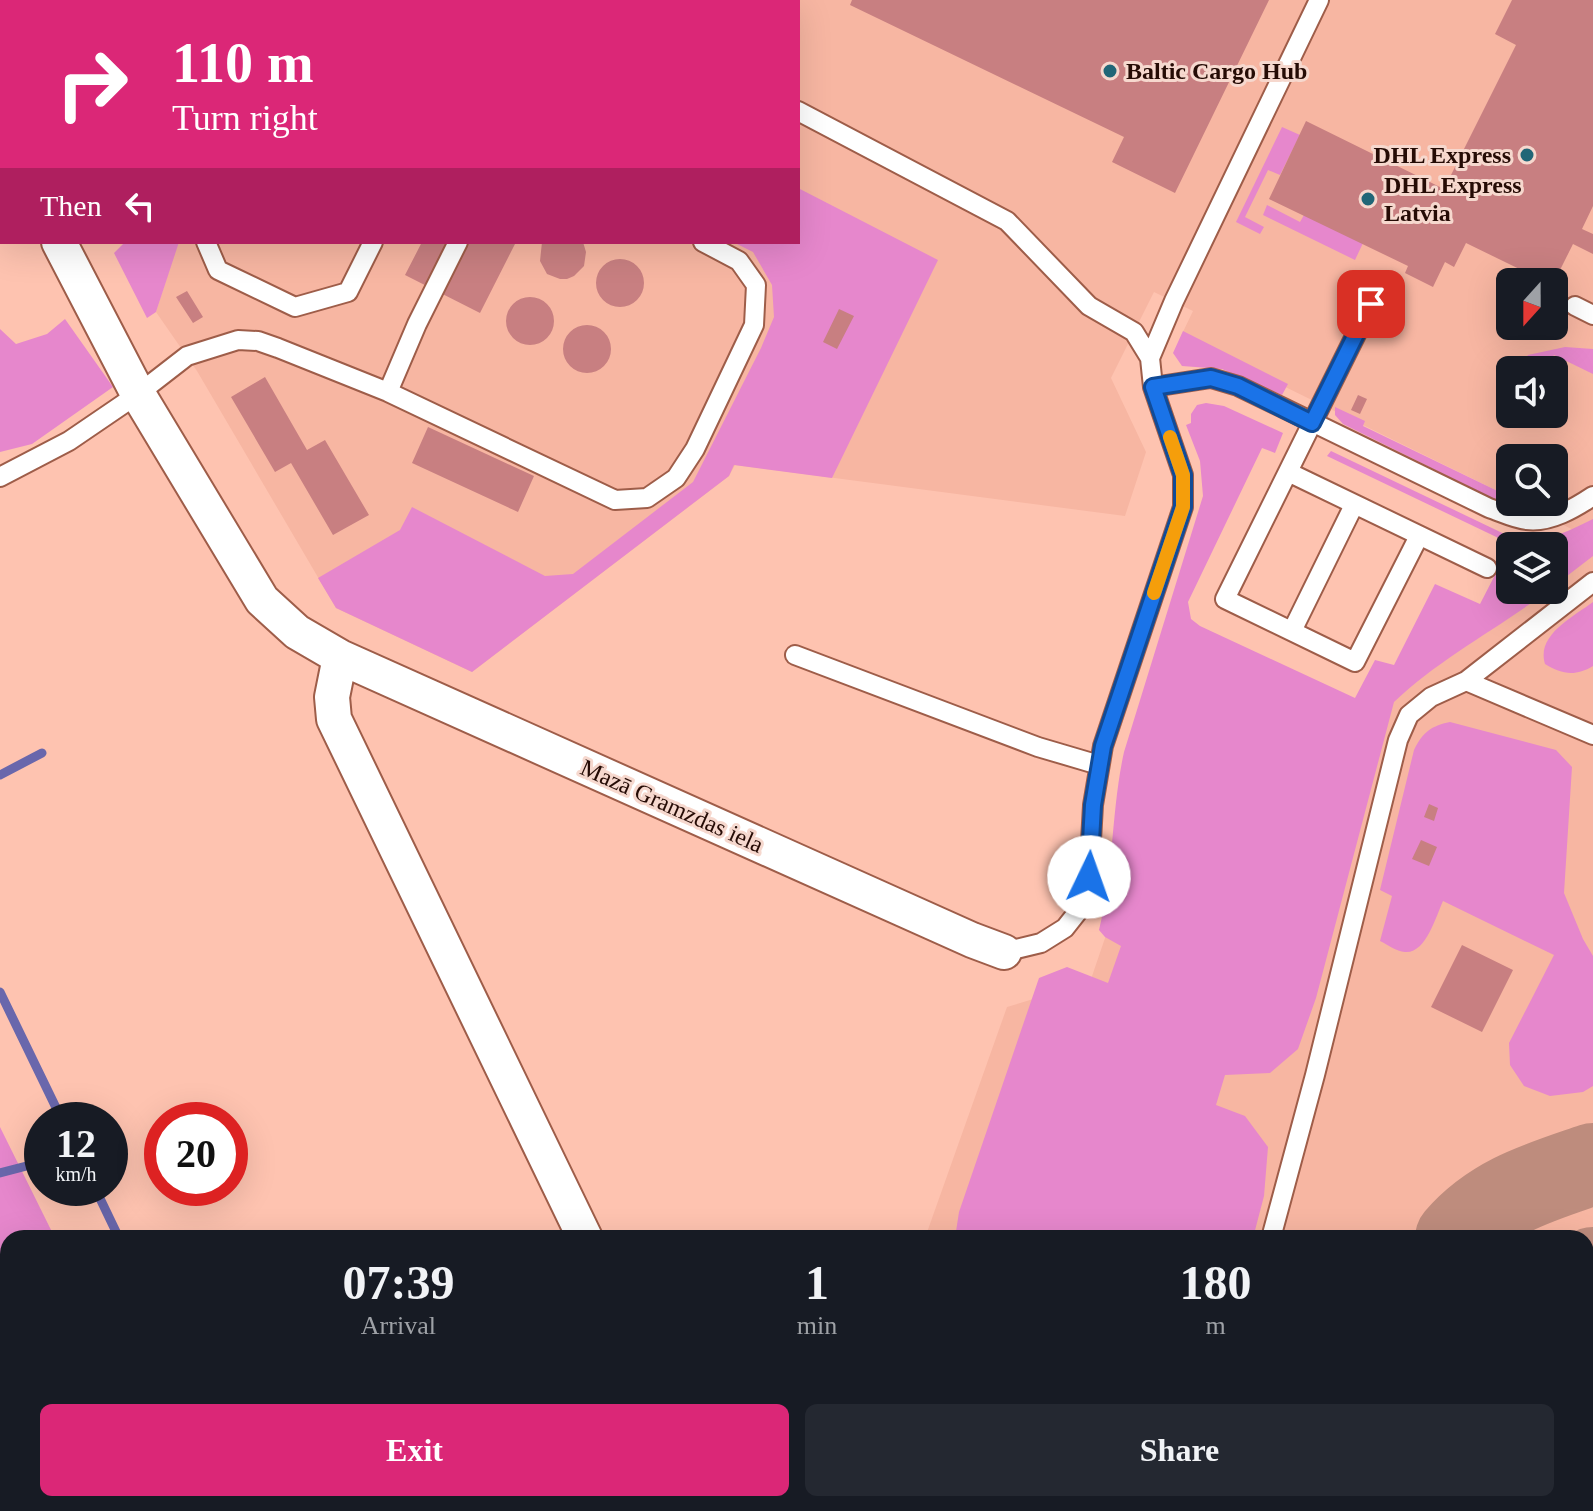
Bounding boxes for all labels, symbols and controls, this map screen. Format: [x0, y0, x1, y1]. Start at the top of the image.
icon: right [40, 32, 144, 136]
text: 110 m [172, 32, 314, 94]
place label: Baltic Cargo Hub [1126, 58, 1307, 84]
marker: Baltic Cargo Hub [1101, 62, 1119, 80]
text: Turn right [172, 98, 318, 138]
place label: DHL Express [1373, 142, 1511, 168]
marker: DHL Express [1518, 146, 1536, 164]
place label: DHL Express Latvia [1384, 172, 1522, 226]
icon: left [118, 184, 162, 228]
text: Then [40, 189, 102, 222]
marker: DHL Express Latvia [1359, 190, 1377, 208]
north arrow [1496, 268, 1568, 340]
map controls [1496, 268, 1568, 604]
pin [1337, 270, 1405, 338]
icon: arrive [1349, 282, 1393, 326]
button: sound [1496, 356, 1568, 428]
button: search [1496, 444, 1568, 516]
button: layers [1496, 532, 1568, 604]
street label: Mazā Gramzdas iela [577, 754, 768, 858]
position arrow [1047, 835, 1131, 919]
speed limit sign: 20 [144, 1102, 248, 1206]
text: 12 [56, 1121, 96, 1166]
text: km/h [55, 1163, 97, 1185]
text: 07:39 [342, 1256, 454, 1309]
text: 1 [805, 1256, 829, 1309]
text: 180 [1180, 1256, 1252, 1309]
text: Arrival [361, 1311, 436, 1340]
text: min [797, 1311, 837, 1340]
text: m [1205, 1311, 1226, 1340]
button: Exit [40, 1404, 789, 1496]
button: Share [805, 1404, 1554, 1496]

